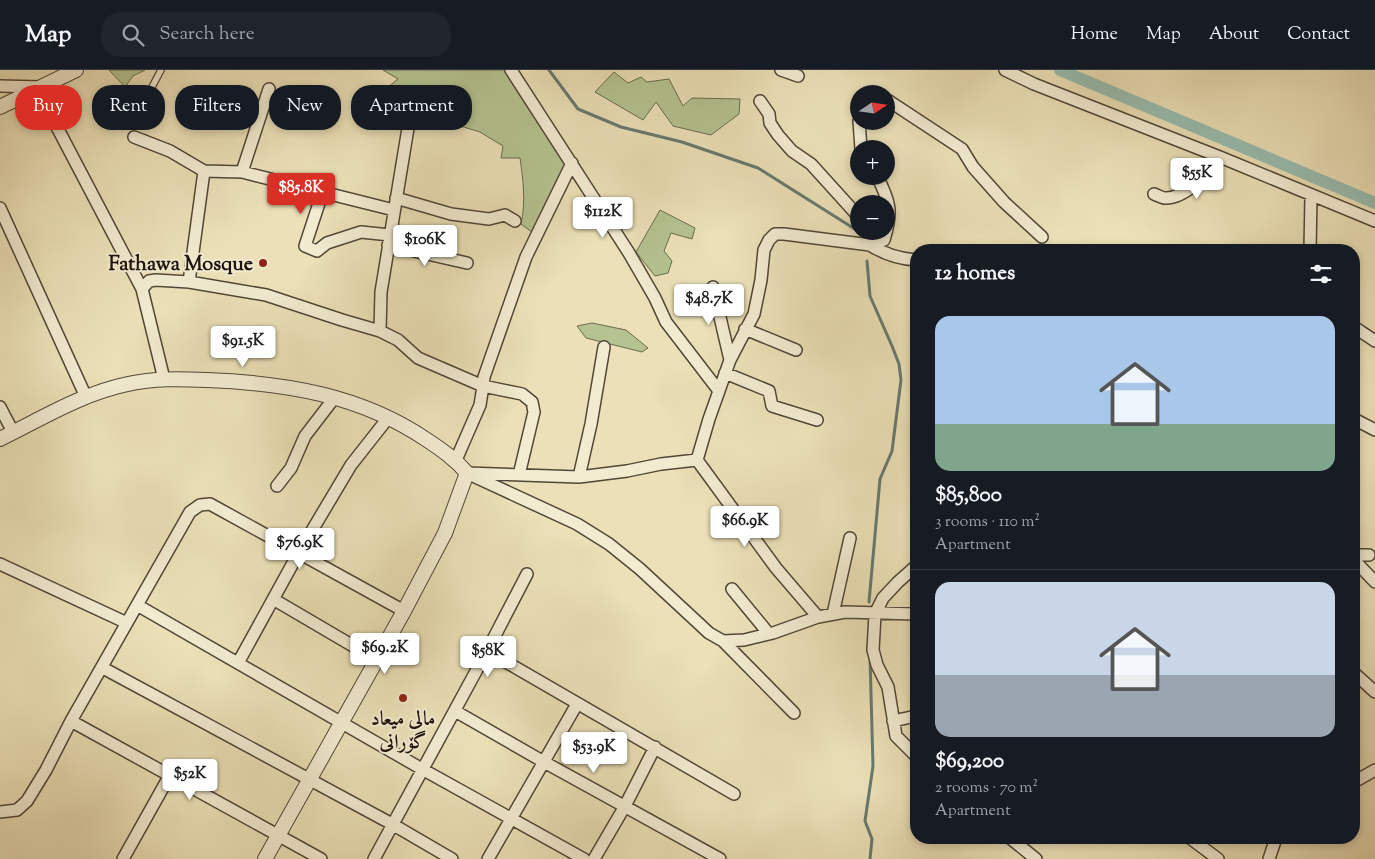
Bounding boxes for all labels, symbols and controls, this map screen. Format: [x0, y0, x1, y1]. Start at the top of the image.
search box [101, 12, 451, 57]
text: Map [25, 18, 71, 52]
icon: search [119, 21, 147, 49]
text: Search here [159, 21, 255, 48]
text: Home [1071, 22, 1118, 48]
text: Map [1146, 22, 1181, 48]
text: About [1209, 22, 1259, 48]
text: Contact [1287, 22, 1350, 48]
chip: Buy [15, 85, 82, 130]
chip: Rent [92, 85, 165, 130]
chip: Filters [175, 85, 259, 130]
chip: New [269, 85, 341, 130]
chip: Apartment [351, 85, 472, 130]
north arrow [850, 85, 895, 130]
map controls [850, 85, 895, 240]
button: + [850, 140, 895, 185]
pin: $55K [1167, 158, 1227, 200]
text: $55K [1181, 162, 1213, 185]
pin: $85.8K [260, 172, 342, 215]
text: $85.8K [278, 177, 324, 200]
button: − [850, 195, 895, 240]
pin: $112K [568, 196, 638, 239]
text: $112K [584, 201, 622, 224]
pin: $106K [390, 224, 460, 267]
text: $106K [404, 229, 446, 252]
place label: Fathawa Mosque [109, 251, 253, 280]
marker: Fathawa Mosque [257, 257, 269, 269]
text: 12 homes [935, 259, 1015, 289]
icon: filters [1307, 260, 1335, 288]
pin: $48.7K [668, 284, 750, 326]
text: $48.7K [685, 288, 733, 311]
pin: $91.5K [202, 326, 284, 368]
text: $91.5K [222, 330, 264, 353]
icon: home [1090, 349, 1180, 439]
text: $85,800 [935, 481, 1002, 511]
pin: $66.9K [704, 506, 786, 548]
text: $66.9K [721, 510, 769, 533]
text: 3 rooms · 110 m² [935, 511, 1040, 534]
pin: $76.9K [259, 528, 341, 570]
text: $76.9K [276, 532, 324, 555]
text: Apartment [935, 534, 1011, 557]
icon: home [1090, 614, 1180, 704]
pin: $69.2K [344, 632, 426, 675]
pin: $58K [458, 636, 518, 678]
text: $69.2K [361, 637, 409, 660]
text: $58K [471, 640, 505, 663]
marker: مالی میعاد گۆرانی [397, 692, 409, 704]
place label: مالی میعاد گۆرانی [371, 706, 435, 758]
pin: $53.9K [553, 732, 635, 774]
text: $53.9K [572, 736, 616, 759]
text: $69,200 [935, 747, 1004, 777]
pin: $52K [160, 758, 220, 801]
text: $52K [173, 763, 207, 786]
text: 2 rooms · 70 m² [935, 777, 1038, 800]
text: Apartment [935, 800, 1011, 823]

